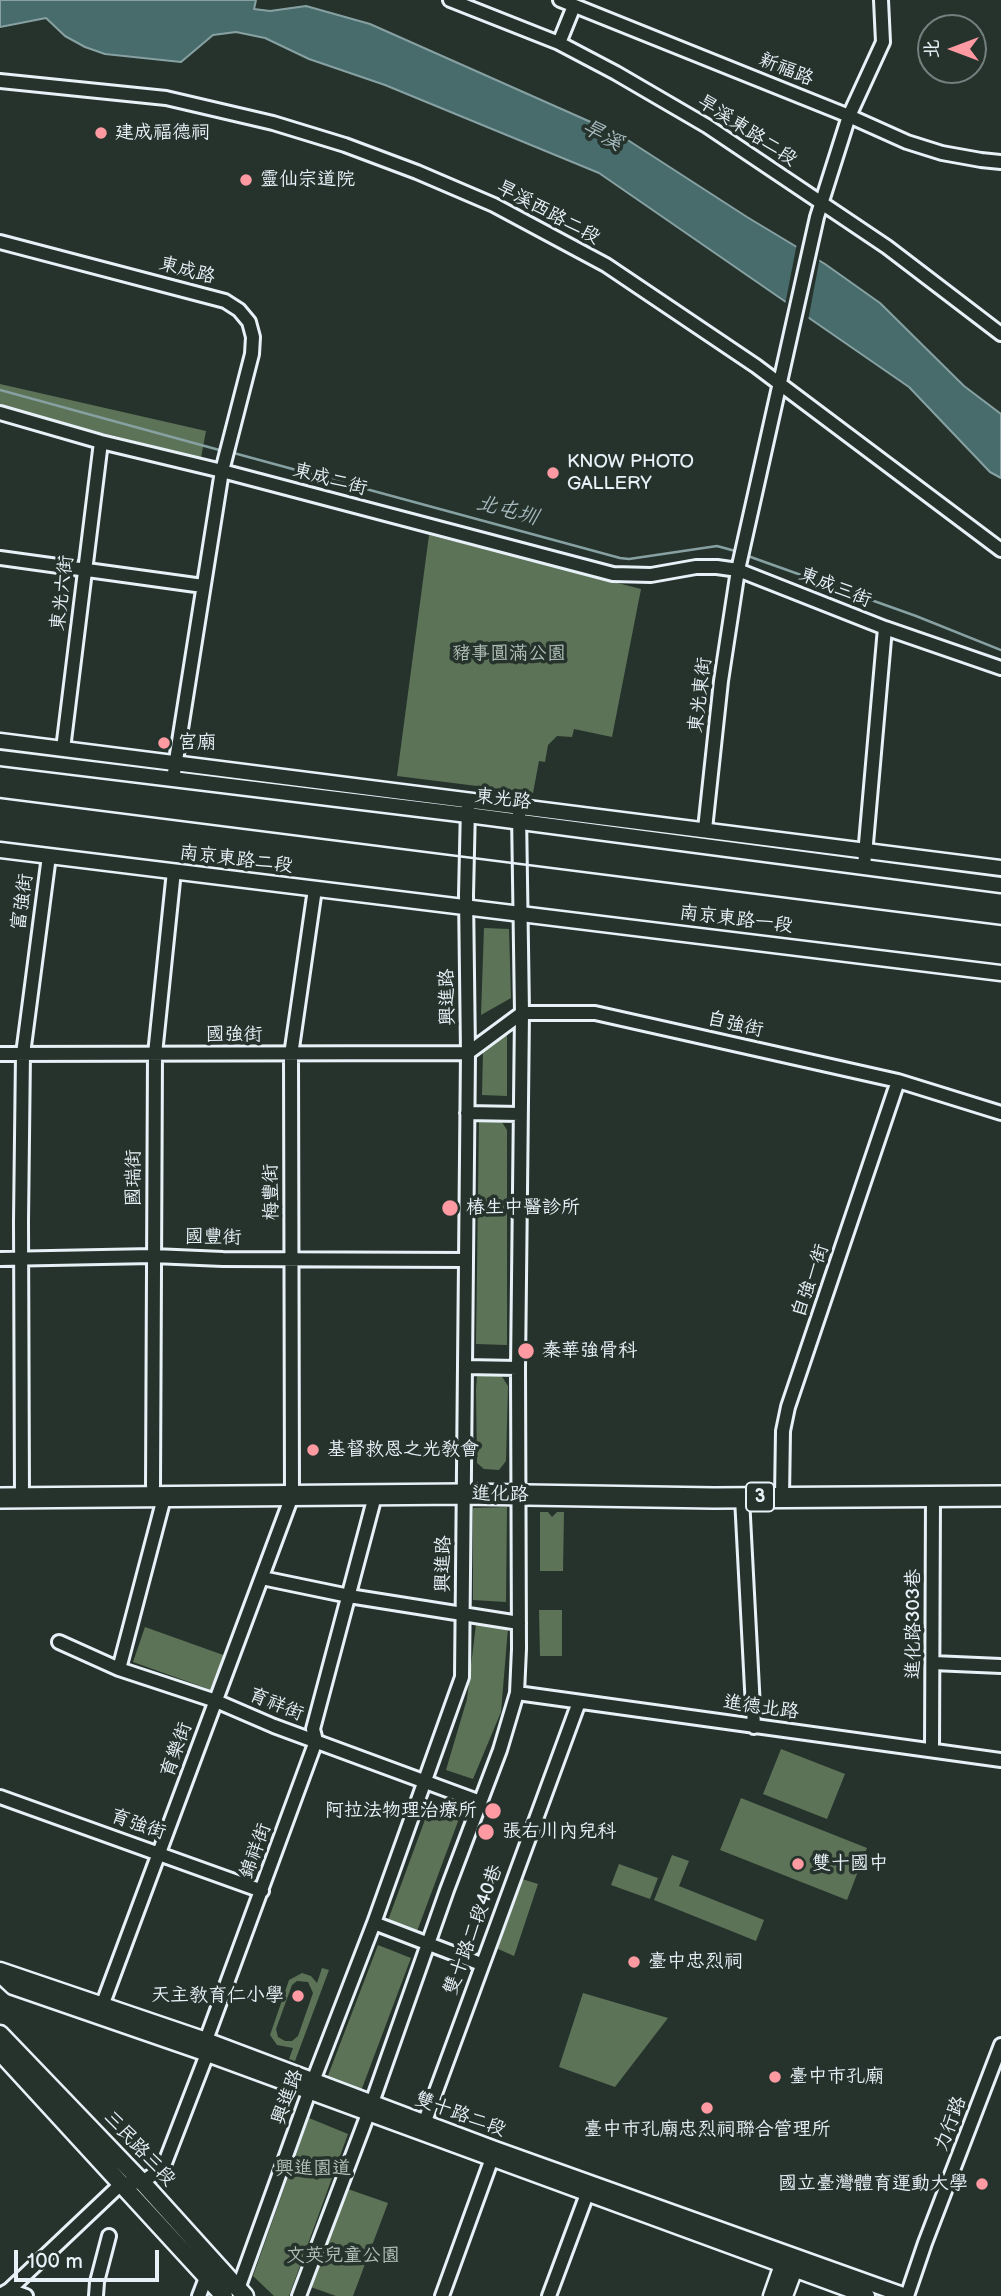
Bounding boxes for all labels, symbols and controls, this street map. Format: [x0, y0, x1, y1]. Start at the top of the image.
north arrow [917, 14, 987, 84]
text: 北 [921, 40, 944, 59]
street label: 新福路 [755, 49, 817, 91]
street label: 旱溪東路二段 [693, 90, 801, 172]
water label: 旱溪 [578, 115, 626, 157]
place label: 建成福德祠 [115, 122, 210, 144]
marker: 建成福德祠 [93, 125, 109, 141]
place label: 靈仙宗道院 [260, 169, 355, 191]
marker: 靈仙宗道院 [238, 172, 254, 188]
street label: 旱溪西路二段 [492, 176, 604, 250]
street label: 東成路 [157, 253, 217, 289]
place label: KNOW PHOTO GALLERY [567, 451, 694, 495]
street label: 東成二街 [290, 459, 370, 501]
marker: KNOW PHOTO GALLERY [545, 465, 561, 481]
water label: 北屯圳 [473, 491, 541, 531]
street label: 東光六街 [47, 554, 79, 632]
street label: 東成三街 [795, 563, 875, 613]
park label: 豬事圓滿公園 [452, 643, 566, 665]
street label: 東光東街 [685, 656, 717, 734]
place label: 宮廟 [178, 732, 216, 754]
marker: 宮廟 [156, 735, 172, 751]
street label: 東光路 [473, 785, 533, 815]
street label: 南京東路二段 [178, 842, 294, 878]
street label: 富強街 [8, 872, 38, 932]
street label: 南京東路一段 [678, 902, 794, 938]
street label: 興進路 [436, 968, 460, 1026]
street label: 自強街 [705, 1007, 765, 1043]
street label: 國強街 [206, 1024, 262, 1046]
street label: 國瑞街 [123, 1150, 145, 1206]
street label: 梅豐街 [260, 1163, 284, 1221]
place label: 椿生中醫診所 [466, 1197, 580, 1219]
marker: 椿生中醫診所 [440, 1198, 460, 1218]
street label: 國豐街 [184, 1226, 242, 1250]
street label: 自強一街 [788, 1241, 834, 1321]
place label: 秦華強骨科 [542, 1340, 637, 1362]
marker: 秦華強骨科 [516, 1341, 536, 1361]
place label: 基督救恩之光教會 [327, 1439, 479, 1461]
marker: 基督救恩之光教會 [305, 1442, 321, 1458]
road number: 3 [746, 1482, 774, 1512]
street label: 進化路 [471, 1483, 529, 1507]
street label: 興進路 [432, 1535, 456, 1593]
street label: 進化路303巷 [903, 1569, 925, 1679]
street label: 育祥街 [245, 1684, 307, 1726]
street label: 進德北路 [722, 1691, 800, 1725]
street label: 育樂街 [157, 1719, 197, 1781]
place label: 阿拉法物理治療所 [325, 1800, 477, 1822]
marker: 阿拉法物理治療所 [483, 1801, 503, 1821]
street label: 育強街 [107, 1805, 169, 1845]
street label: 錦祥街 [236, 1820, 276, 1882]
place label: 張右川內兒科 [502, 1821, 616, 1843]
marker: 張右川內兒科 [476, 1822, 496, 1842]
place label: 雙十國中 [812, 1853, 888, 1875]
marker: 雙十國中 [790, 1856, 806, 1872]
street label: 雙十路二段40巷 [440, 1862, 508, 1998]
place label: 臺中忠烈祠 [648, 1951, 743, 1973]
marker: 臺中忠烈祠 [626, 1954, 642, 1970]
place label: 天主教育仁小學 [151, 1985, 284, 2007]
marker: 天主教育仁小學 [290, 1988, 306, 2004]
street label: 興進路 [268, 2066, 308, 2128]
place label: 臺中市孔廟 [789, 2066, 884, 2088]
marker: 臺中市孔廟 [767, 2069, 783, 2085]
street label: 雙十路二段 [411, 2088, 509, 2142]
street label: 力行路 [930, 2093, 972, 2155]
marker: 臺中市孔廟忠烈祠聯合管理所 [699, 2100, 715, 2116]
street label: 三民路三段 [98, 2106, 180, 2192]
place label: 臺中市孔廟忠烈祠聯合管理所 [584, 2119, 830, 2141]
park label: 興進園道 [275, 2158, 351, 2180]
place label: 國立臺灣體育運動大學 [778, 2173, 968, 2195]
marker: 國立臺灣體育運動大學 [974, 2176, 990, 2192]
scale bar [18, 2236, 163, 2280]
park label: 文英兒童公園 [286, 2245, 400, 2267]
text: 100 m [27, 2249, 83, 2274]

